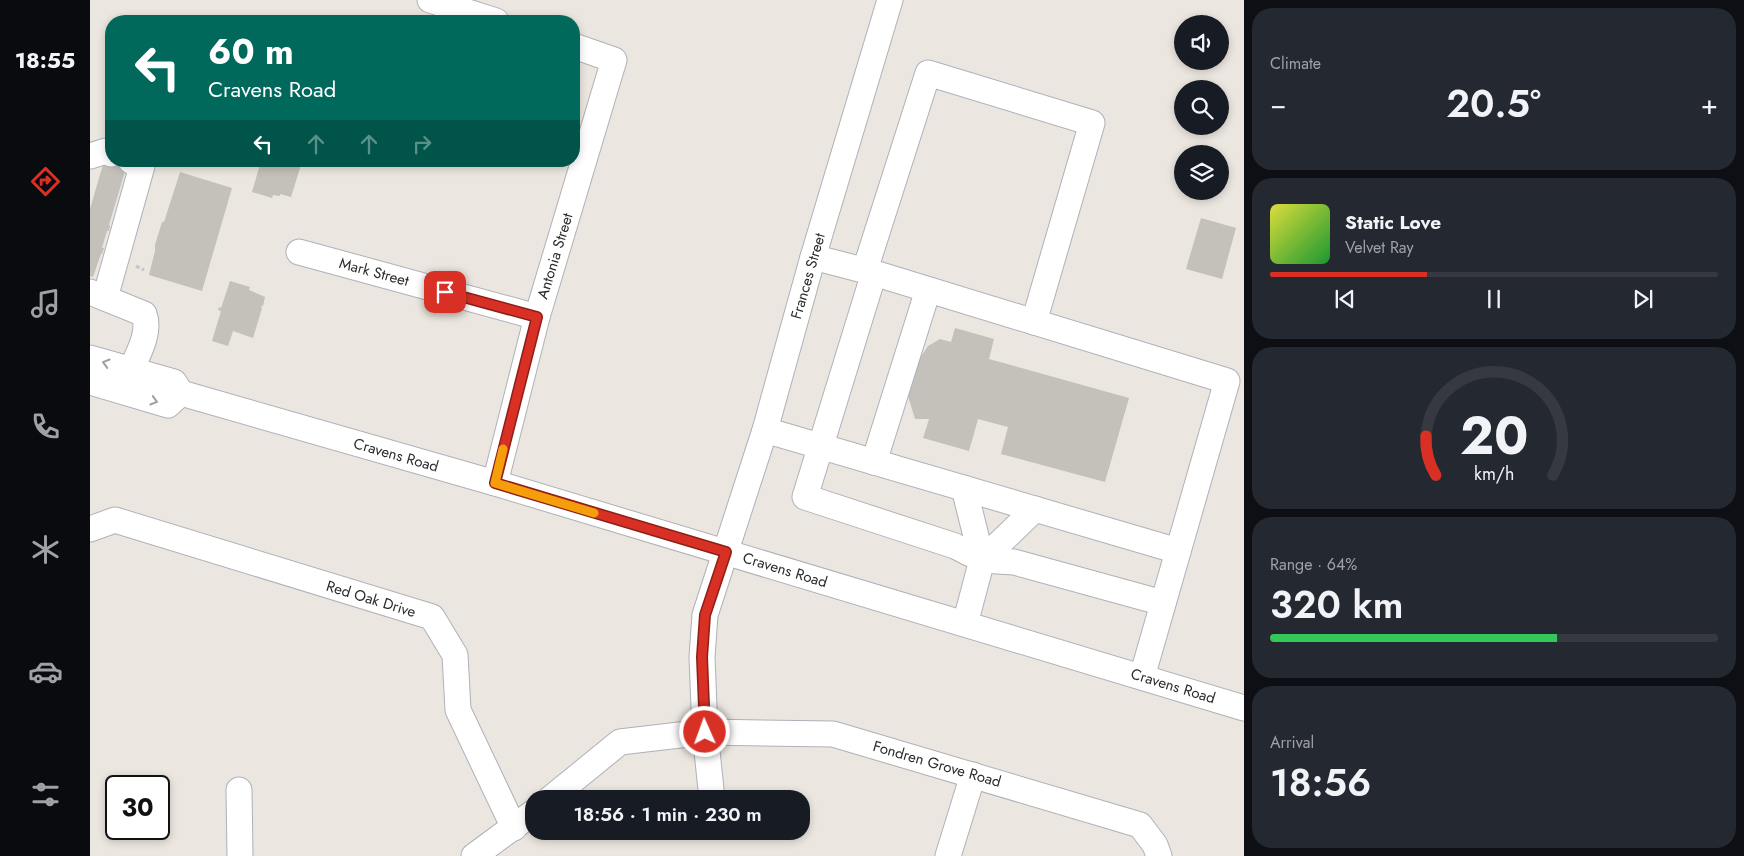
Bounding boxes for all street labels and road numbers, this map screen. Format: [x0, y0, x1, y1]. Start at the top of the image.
street label: Antonia Street [531, 210, 579, 302]
street label: Frances Street [785, 230, 831, 322]
street label: Mark Street [337, 252, 412, 292]
street label: Cravens Road [351, 432, 441, 478]
street label: Cravens Road [740, 547, 830, 593]
street label: Red Oak Drive [323, 575, 419, 623]
street label: Cravens Road [1128, 663, 1218, 709]
street label: Fondren Grove Road [870, 735, 1004, 793]

